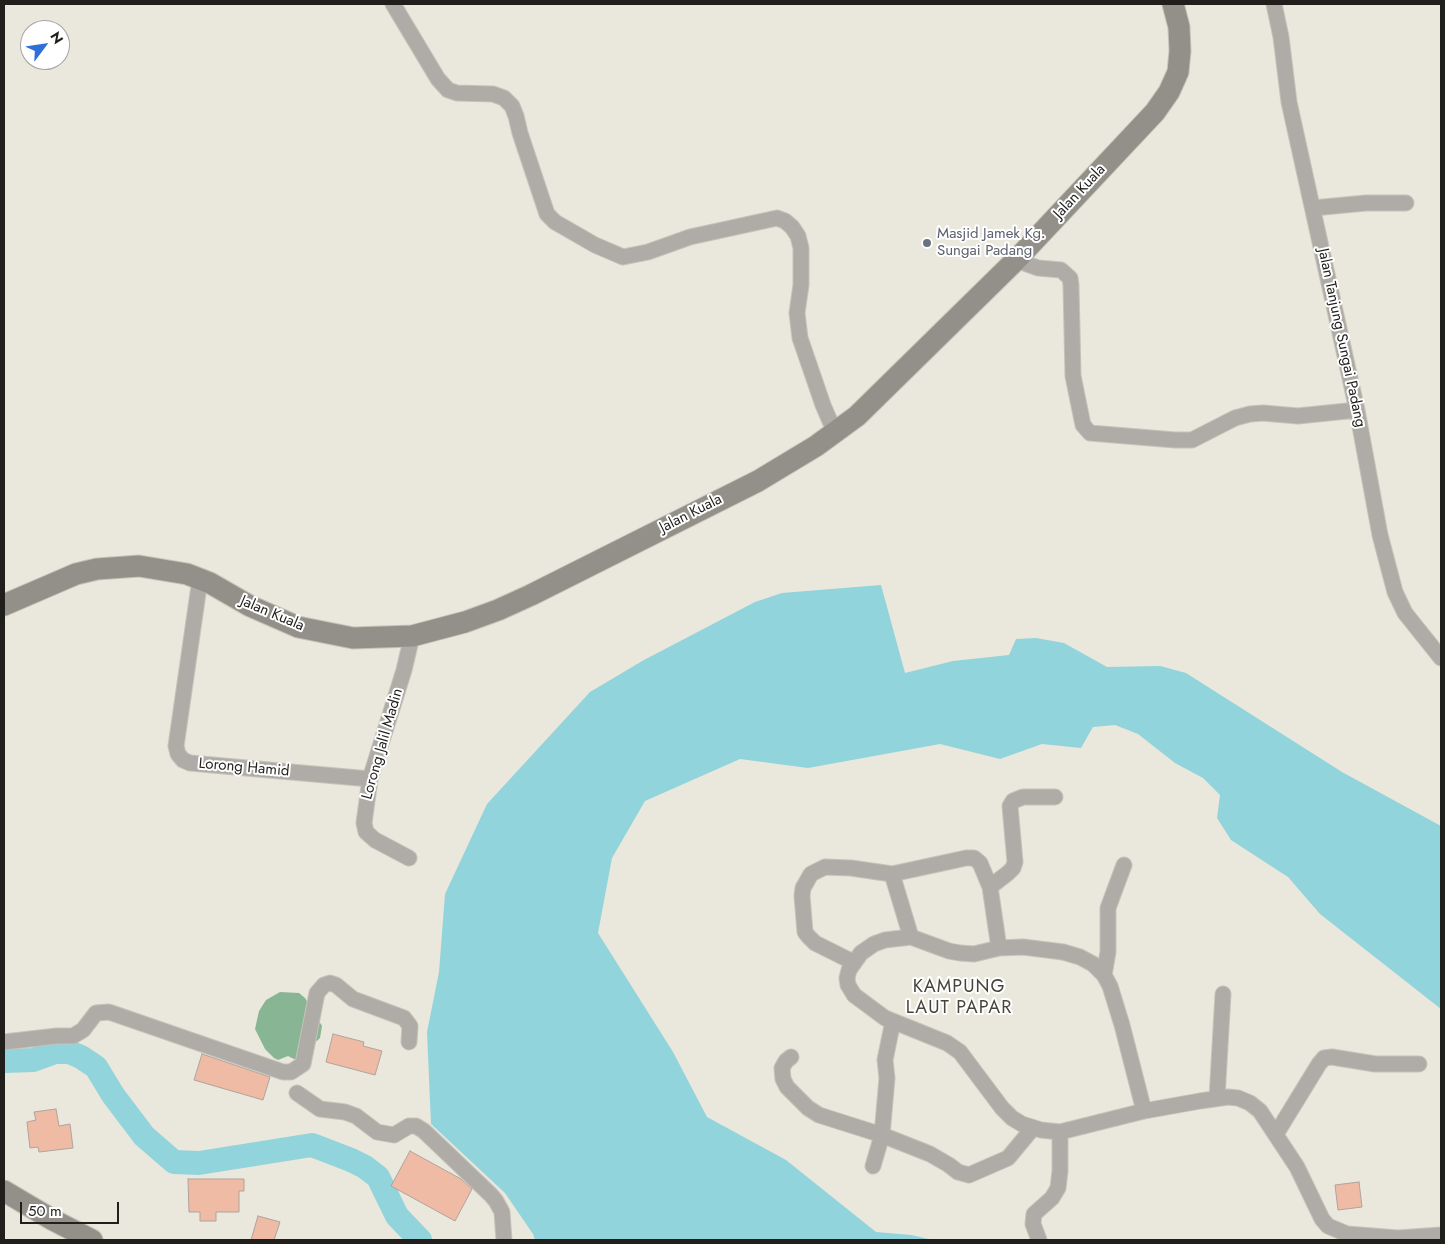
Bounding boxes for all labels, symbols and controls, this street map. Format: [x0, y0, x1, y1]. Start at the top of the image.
north arrow [20, 20, 70, 70]
text: N [46, 28, 68, 48]
street label: Jalan Kuala [1050, 161, 1110, 223]
place label: Masjid Jamek Kg. Sungai Padang [937, 225, 1046, 260]
marker: Masjid Jamek Kg. Sungai Padang [921, 237, 933, 249]
street label: Jalan Tanjung Sungai Padang [1313, 247, 1369, 429]
street label: Jalan Kuala [657, 491, 725, 537]
street label: Jalan Kuala [237, 593, 307, 635]
street label: Lorong Jalil Madin [359, 686, 407, 802]
street label: Lorong Hamid [198, 755, 290, 781]
district label: KAMPUNG LAUT PAPAR [904, 977, 1014, 1020]
scale bar [22, 1192, 121, 1224]
text: 50 m [28, 1200, 62, 1222]

